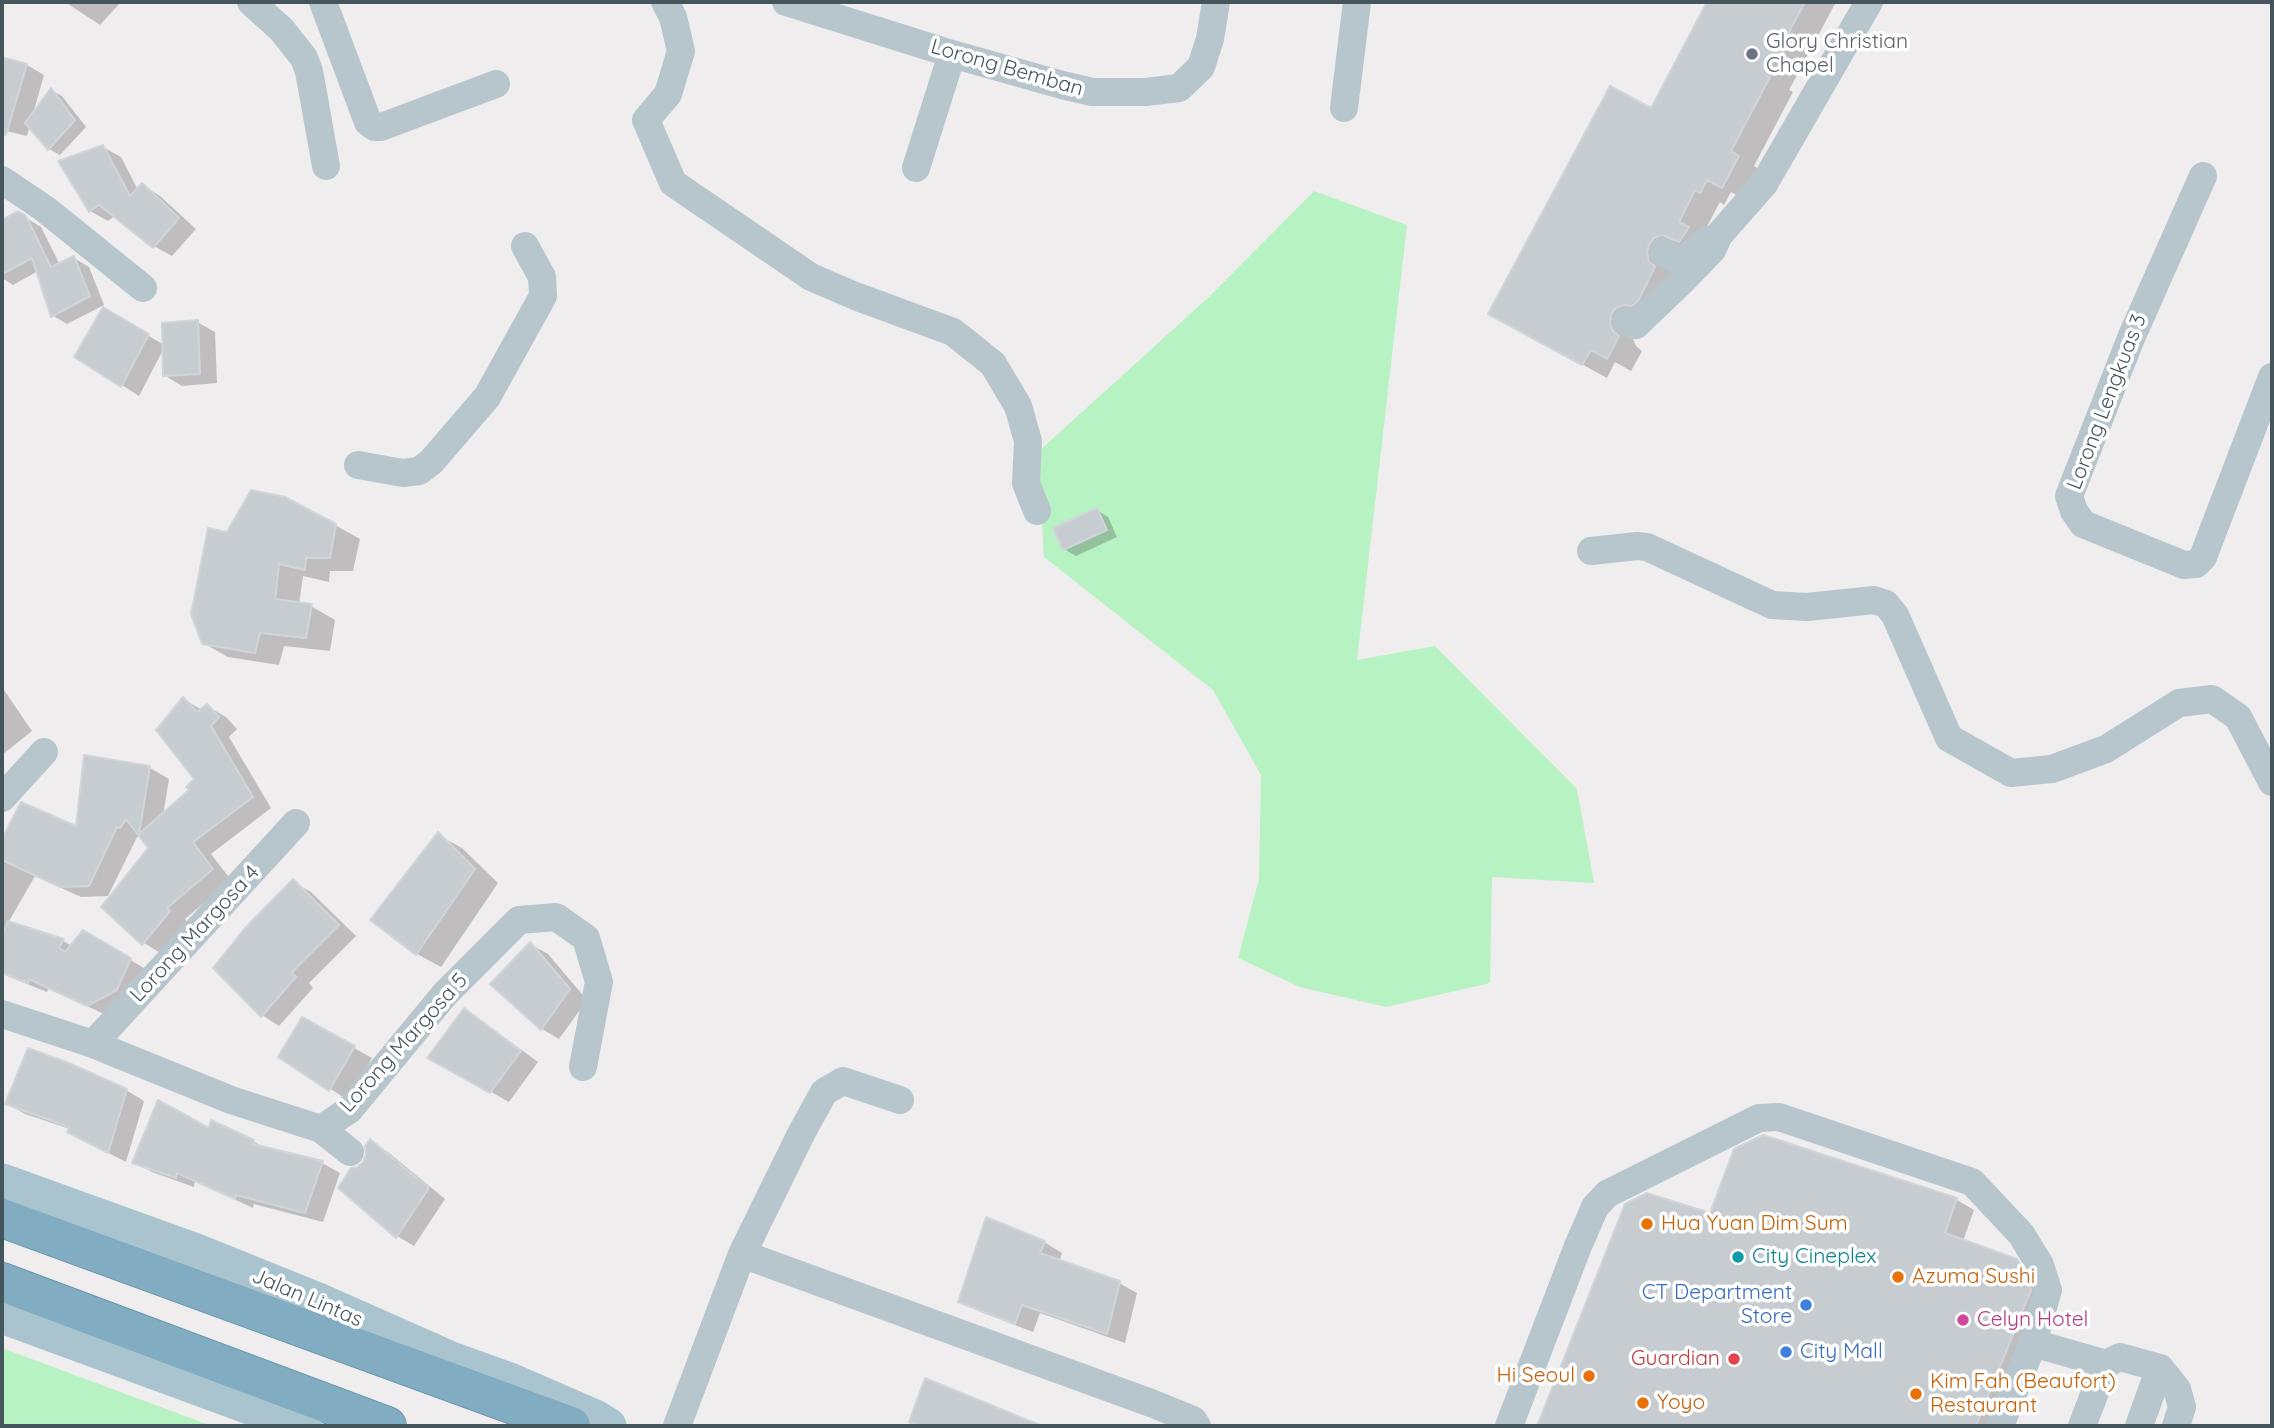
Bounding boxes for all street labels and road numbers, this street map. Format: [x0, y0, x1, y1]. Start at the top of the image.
street label: Lorong Bemban [928, 34, 1086, 102]
street label: Lorong Lengkuas 3 [2062, 311, 2152, 493]
street label: Lorong Margosa 4 [125, 860, 265, 1008]
street label: Lorong Margosa 5 [335, 968, 473, 1118]
street label: Jalan Lintas [248, 1263, 366, 1333]

